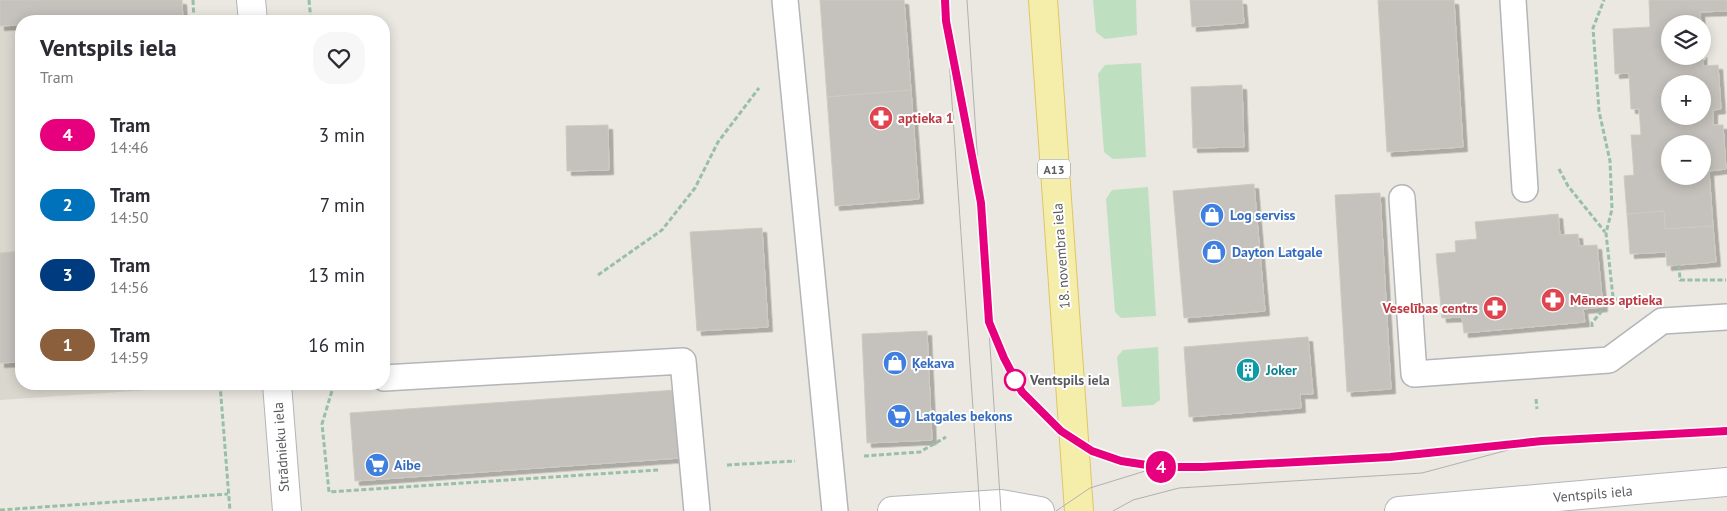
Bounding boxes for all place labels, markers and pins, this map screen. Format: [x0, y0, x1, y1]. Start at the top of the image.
pharmacy icon: aptieka 1 [868, 105, 894, 131]
place label: aptieka 1 [898, 109, 954, 127]
shop icon: Log serviss [1199, 202, 1225, 228]
place label: Log serviss [1230, 206, 1296, 224]
shop icon: Dayton Latgale [1201, 239, 1227, 265]
place label: Dayton Latgale [1232, 243, 1323, 261]
pharmacy icon: Mēness aptieka [1540, 287, 1566, 313]
place label: Mēness aptieka [1570, 291, 1663, 309]
pharmacy icon: Veselības centrs [1482, 295, 1508, 321]
place label: Veselības centrs [1381, 299, 1478, 317]
shop icon: Ķekava [882, 350, 908, 376]
place label: Ķekava [912, 354, 955, 372]
building icon: Joker [1235, 357, 1261, 383]
place label: Joker [1265, 361, 1297, 379]
marker: Ventspils iela [1004, 369, 1026, 391]
place label: Ventspils iela [1029, 371, 1110, 389]
supermarket icon: Latgales bekons [886, 403, 912, 429]
place label: Latgales bekons [916, 407, 1013, 425]
supermarket icon: Aibe [364, 452, 390, 478]
place label: Aibe [394, 456, 421, 474]

